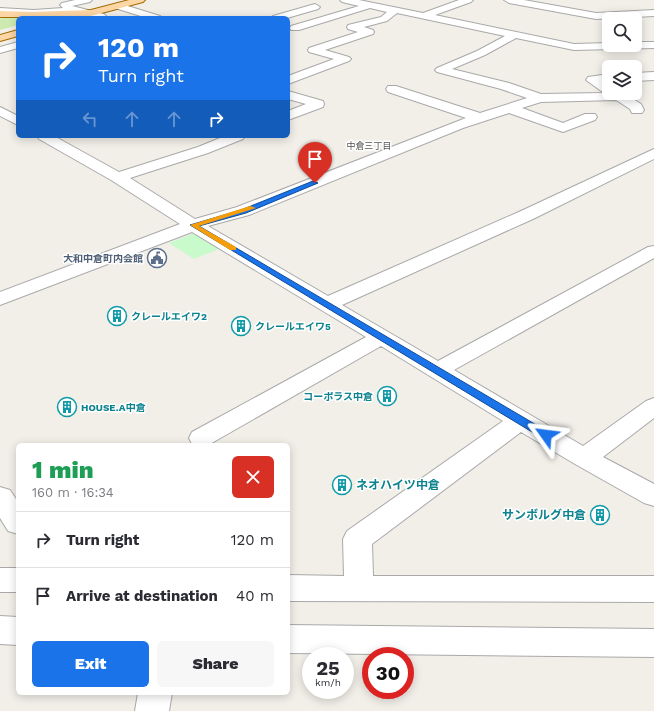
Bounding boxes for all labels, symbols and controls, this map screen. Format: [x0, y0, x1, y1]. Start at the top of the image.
map controls [602, 12, 642, 100]
button: search [602, 12, 642, 52]
text: 120 m [98, 31, 179, 64]
icon: right [32, 32, 84, 84]
button: layers [602, 60, 642, 100]
text: Turn right [98, 65, 184, 86]
icon: left [79, 108, 101, 130]
icon: ahead [121, 108, 143, 130]
icon: ahead [163, 108, 185, 130]
icon: right [205, 108, 227, 130]
district label: 中倉三丁目 [346, 141, 392, 151]
pin [298, 142, 332, 183]
icon: arrive [304, 148, 326, 170]
public building icon: 大和中倉町内会館 [146, 247, 168, 269]
place label: 大和中倉町内会館 [63, 253, 143, 264]
building icon: クレールエイワ2 [106, 305, 128, 327]
place label: クレールエイワ2 [131, 311, 207, 322]
building icon: クレールエイワ5 [230, 315, 252, 337]
place label: クレールエイワ5 [255, 321, 331, 332]
building icon: コーポラス中倉 [376, 385, 398, 407]
place label: コーポラス中倉 [303, 391, 373, 402]
building icon: HOUSE.A中倉 [56, 396, 78, 418]
place label: HOUSE.A中倉 [81, 402, 146, 413]
position arrow [525, 414, 567, 456]
text: 1 min [32, 456, 94, 484]
button: close [232, 456, 274, 498]
building icon: ネオハイツ中倉 [331, 474, 353, 496]
place label: ネオハイツ中倉 [356, 478, 440, 492]
text: 160 m · 16:34 [32, 485, 114, 500]
building icon: サンボルグ中倉 [589, 504, 611, 526]
place label: サンボルグ中倉 [502, 508, 586, 522]
icon: right [32, 529, 54, 551]
text: Turn right [66, 531, 139, 549]
text: 120 m [231, 531, 274, 549]
icon: arrive [32, 585, 54, 607]
text: Arrive at destination [66, 587, 218, 605]
text: 40 m [236, 587, 274, 605]
button: Exit [32, 641, 149, 687]
button: Share [157, 641, 274, 687]
speed limit sign: 30 [362, 647, 414, 699]
text: 25 [316, 656, 340, 680]
text: km/h [315, 677, 341, 688]

